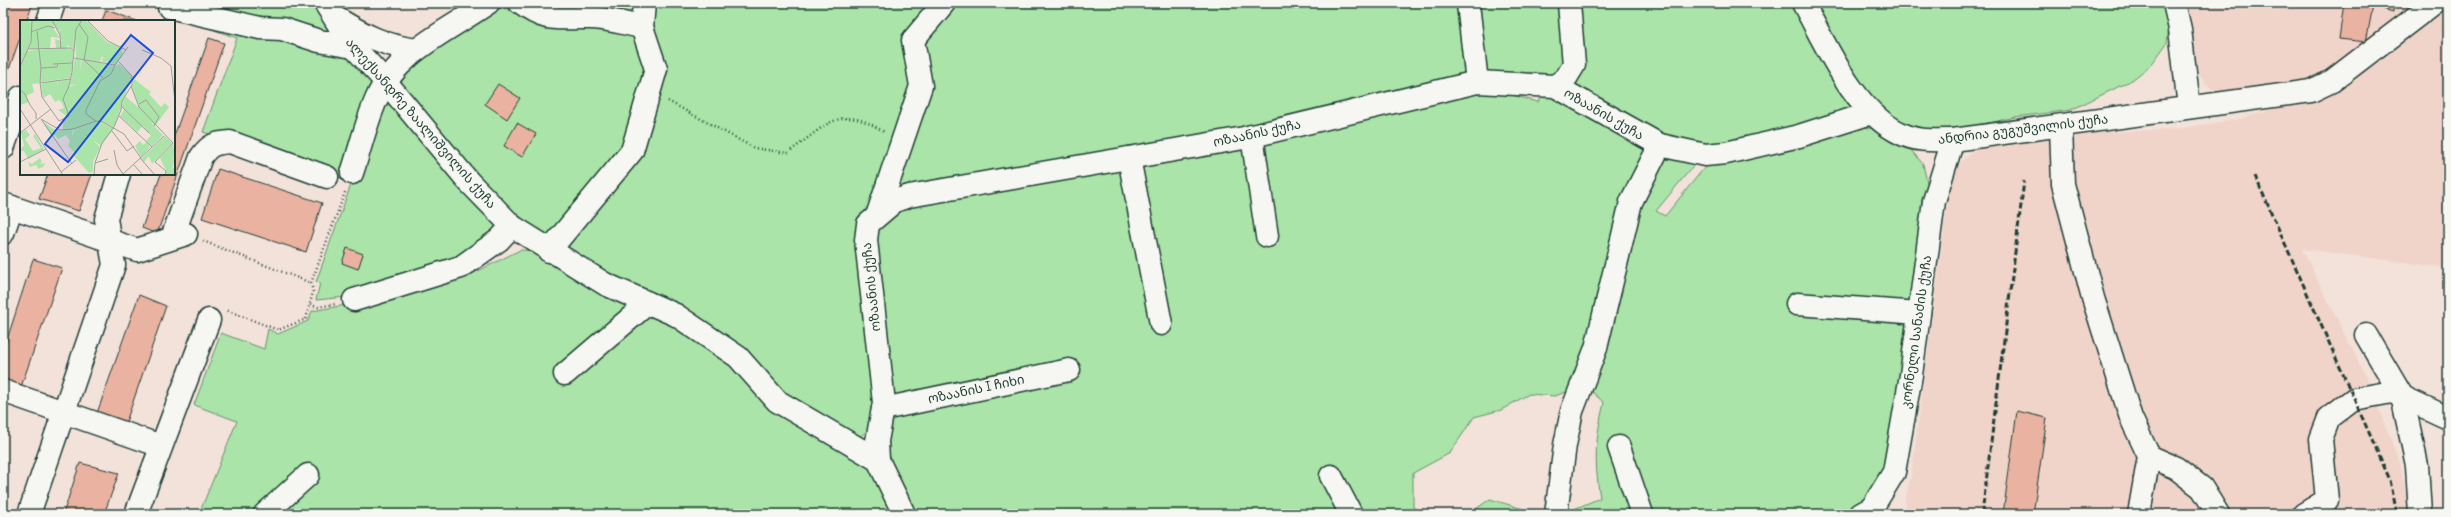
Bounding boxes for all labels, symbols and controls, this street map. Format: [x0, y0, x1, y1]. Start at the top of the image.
inset map [20, 20, 175, 175]
street label: ალექსანდრე ზაალიშვილის ქუჩა [342, 34, 500, 212]
street label: ოზაანის ქუჩა [1561, 84, 1647, 144]
street label: ანდრია გუგუშვილის ქუჩა [1937, 110, 2109, 148]
street label: ოზაანის ქუჩა [1212, 115, 1302, 151]
street label: ოზაანის ქუჩა [858, 242, 884, 332]
street label: კორნელი სანაძის ქუჩა [1897, 254, 1935, 410]
street label: ოზაანის I ჩიხი [926, 370, 1026, 408]

